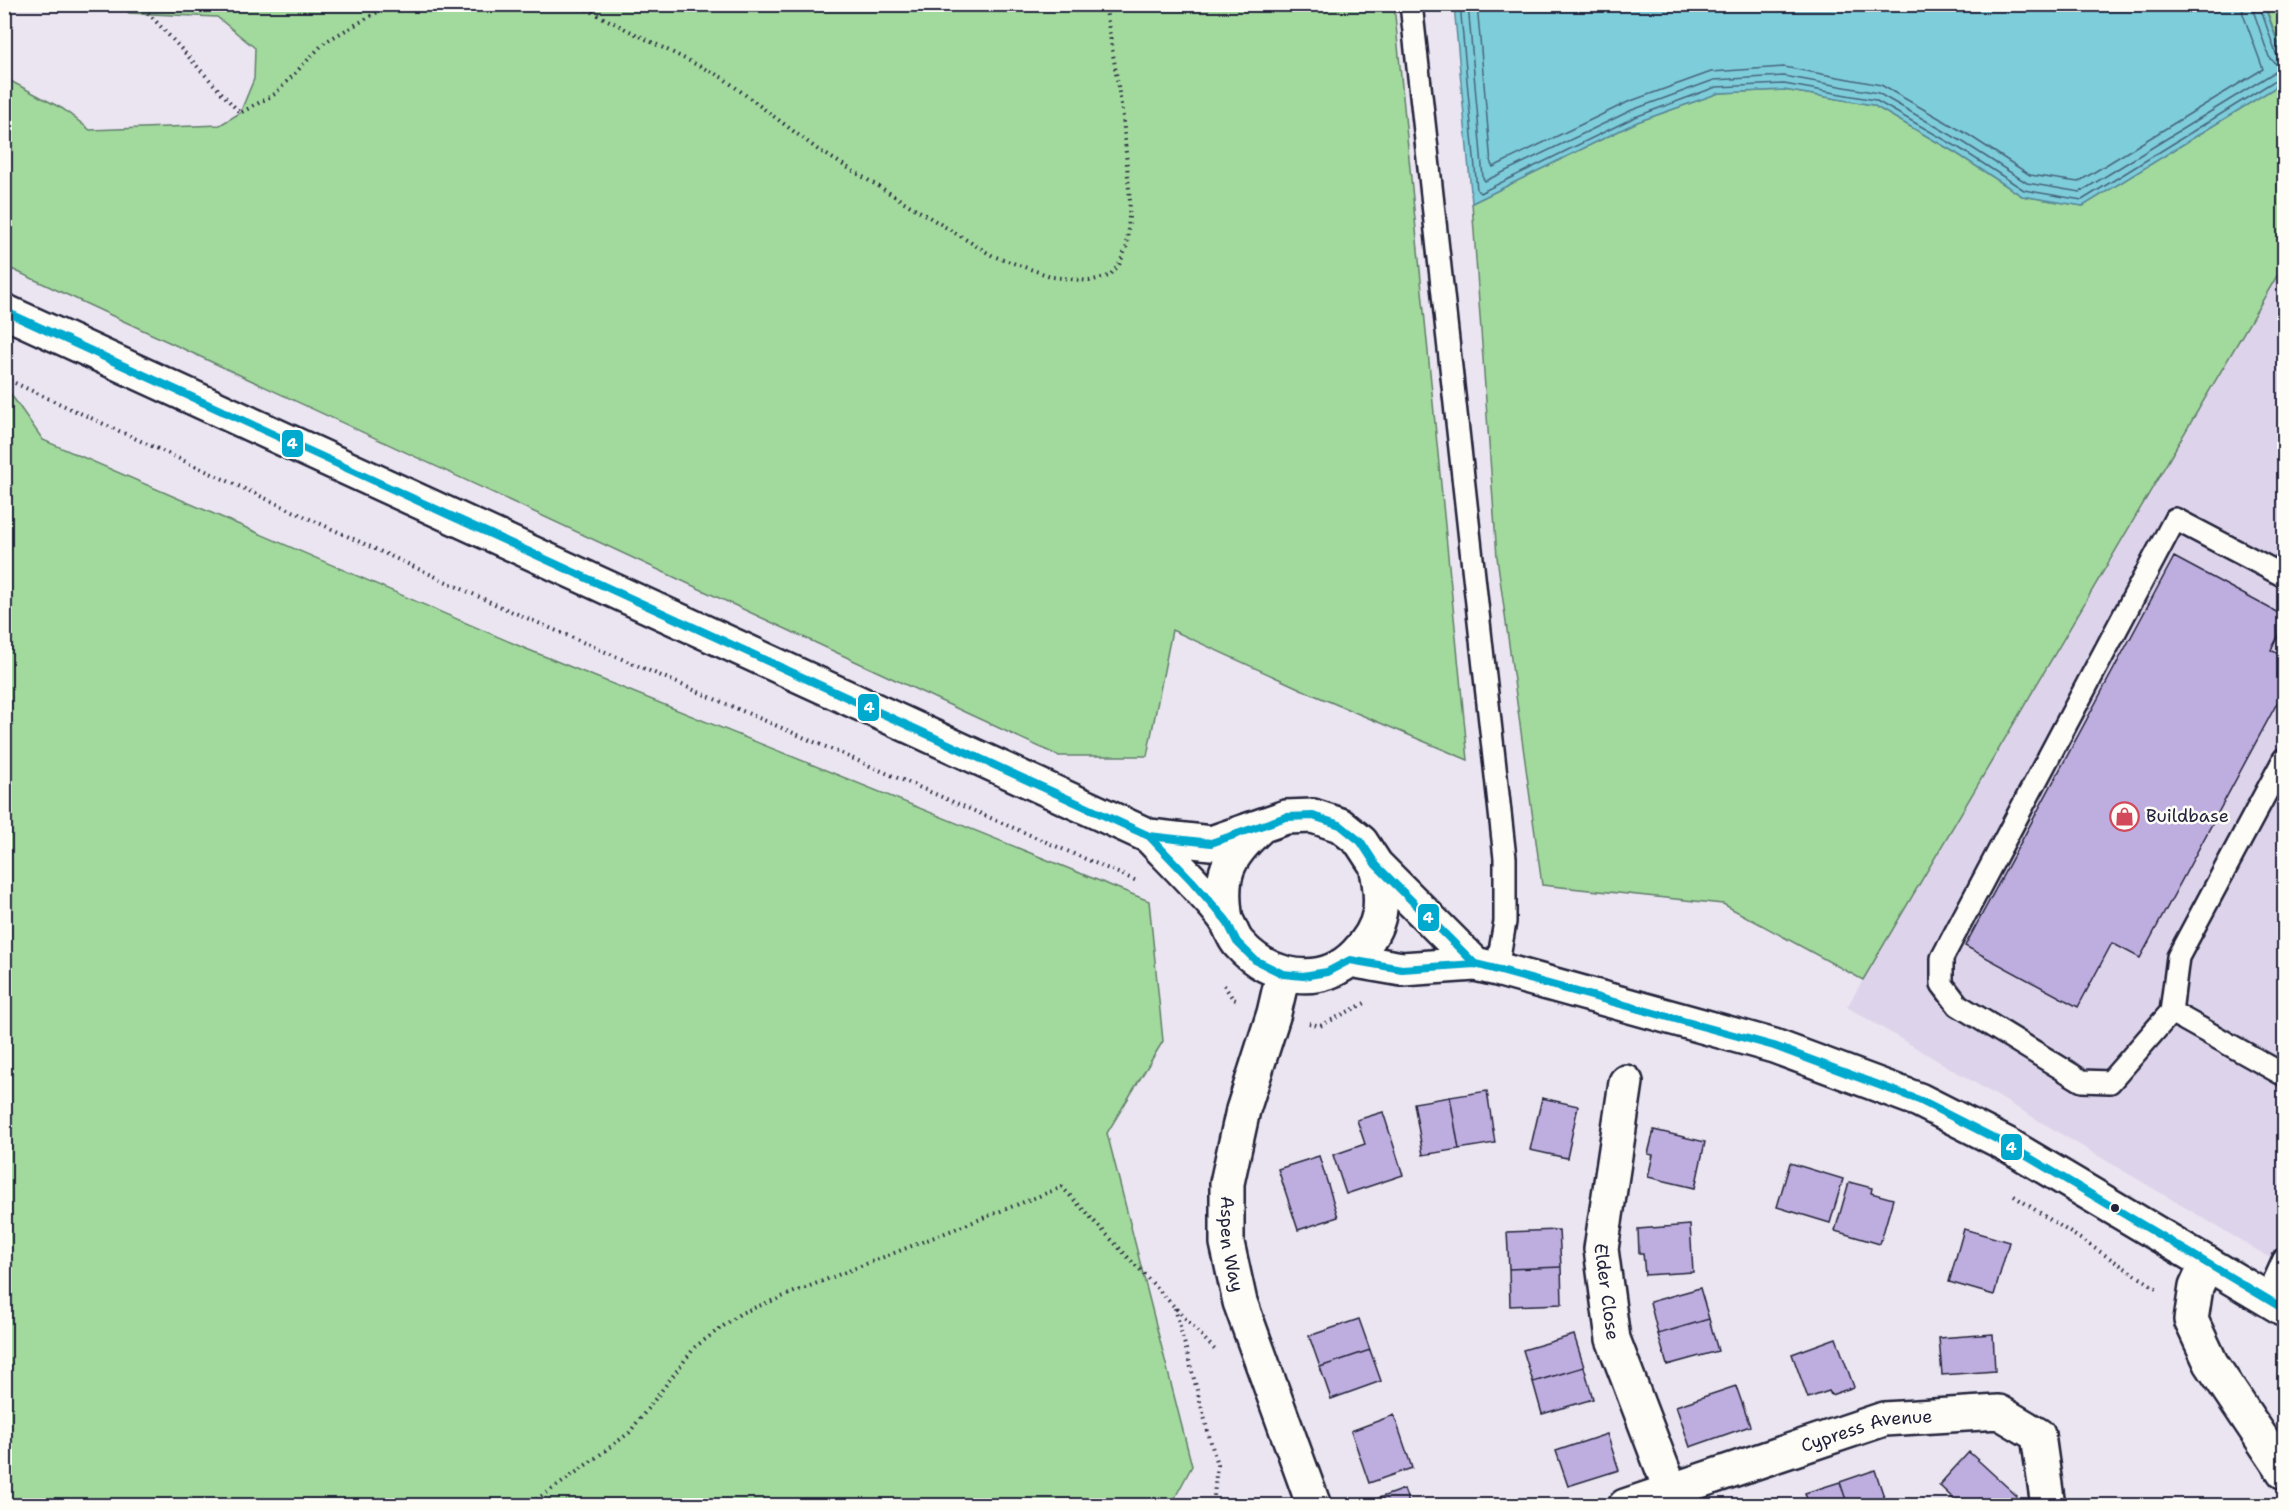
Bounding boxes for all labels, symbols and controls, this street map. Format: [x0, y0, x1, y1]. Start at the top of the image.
line badge: 4 [281, 429, 304, 458]
text: 4 [286, 433, 298, 454]
line badge: 4 [857, 693, 880, 722]
text: 4 [863, 697, 875, 718]
shop icon: Buildbase [2109, 800, 2141, 832]
place label: Buildbase [2146, 804, 2229, 828]
line badge: 4 [1417, 903, 1440, 932]
text: 4 [1422, 907, 1434, 928]
line badge: 4 [2000, 1133, 2023, 1161]
text: 4 [2005, 1137, 2017, 1158]
street label: Aspen Way [1214, 1196, 1249, 1294]
unlabelled marker [2109, 1202, 2121, 1214]
street label: Elder Close [1588, 1242, 1625, 1342]
street label: Cypress Avenue [1798, 1404, 1933, 1458]

